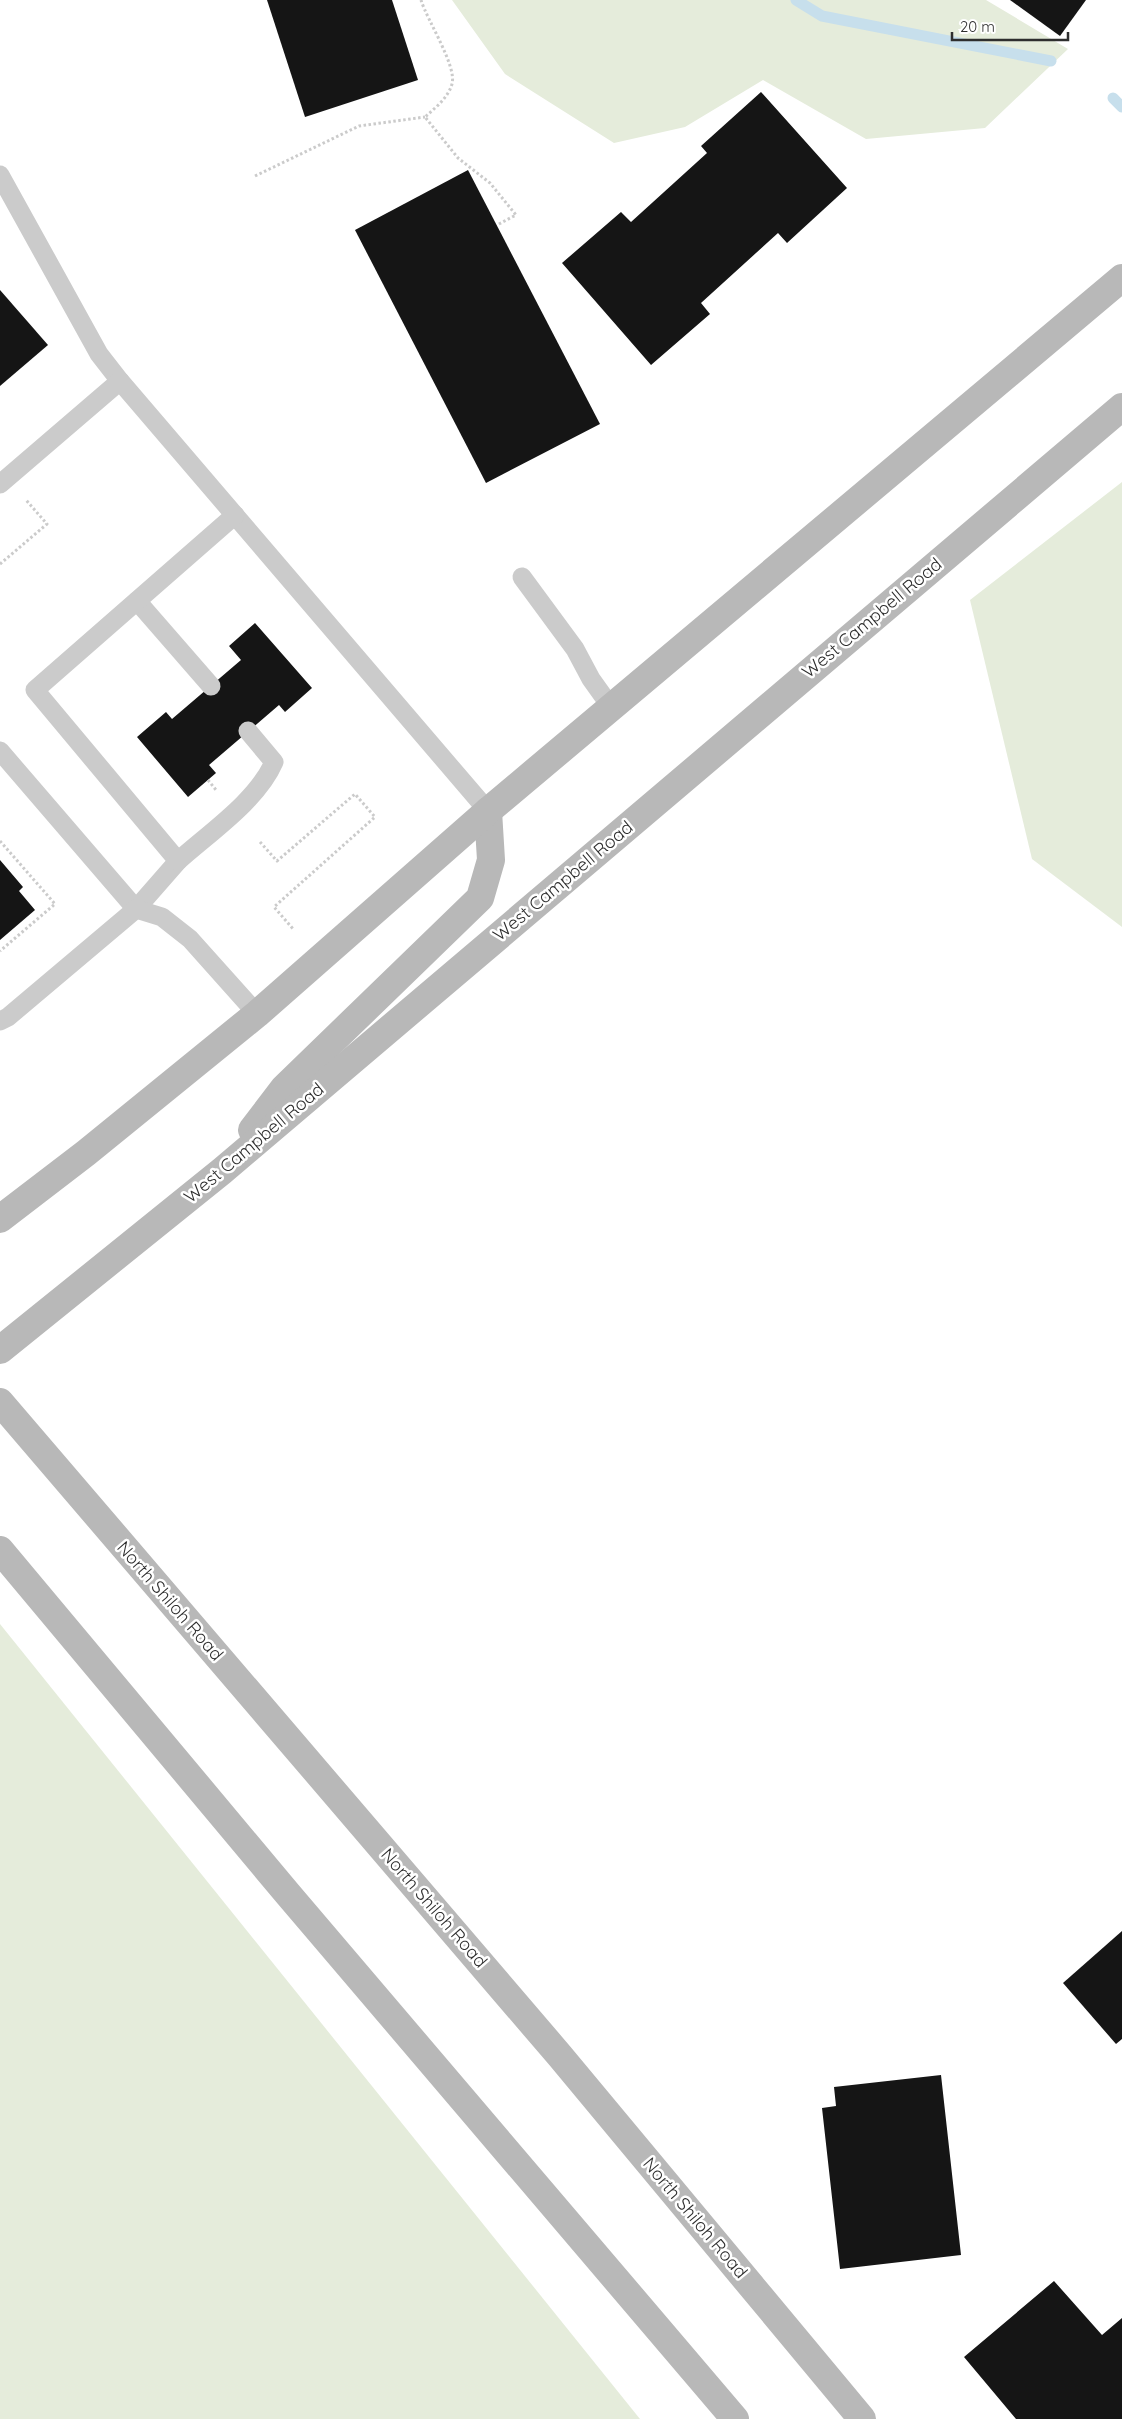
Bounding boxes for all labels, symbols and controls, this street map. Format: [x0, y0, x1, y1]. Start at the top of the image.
scale bar [952, 10, 1068, 42]
text: 20 m [960, 17, 995, 36]
street label: West Campbell Road [797, 552, 946, 683]
street label: West Campbell Road [488, 815, 637, 946]
street label: West Campbell Road [179, 1077, 328, 1208]
street label: North Shiloh Road [112, 1536, 229, 1665]
street label: North Shiloh Road [376, 1843, 493, 1972]
street label: North Shiloh Road [638, 2152, 753, 2283]

